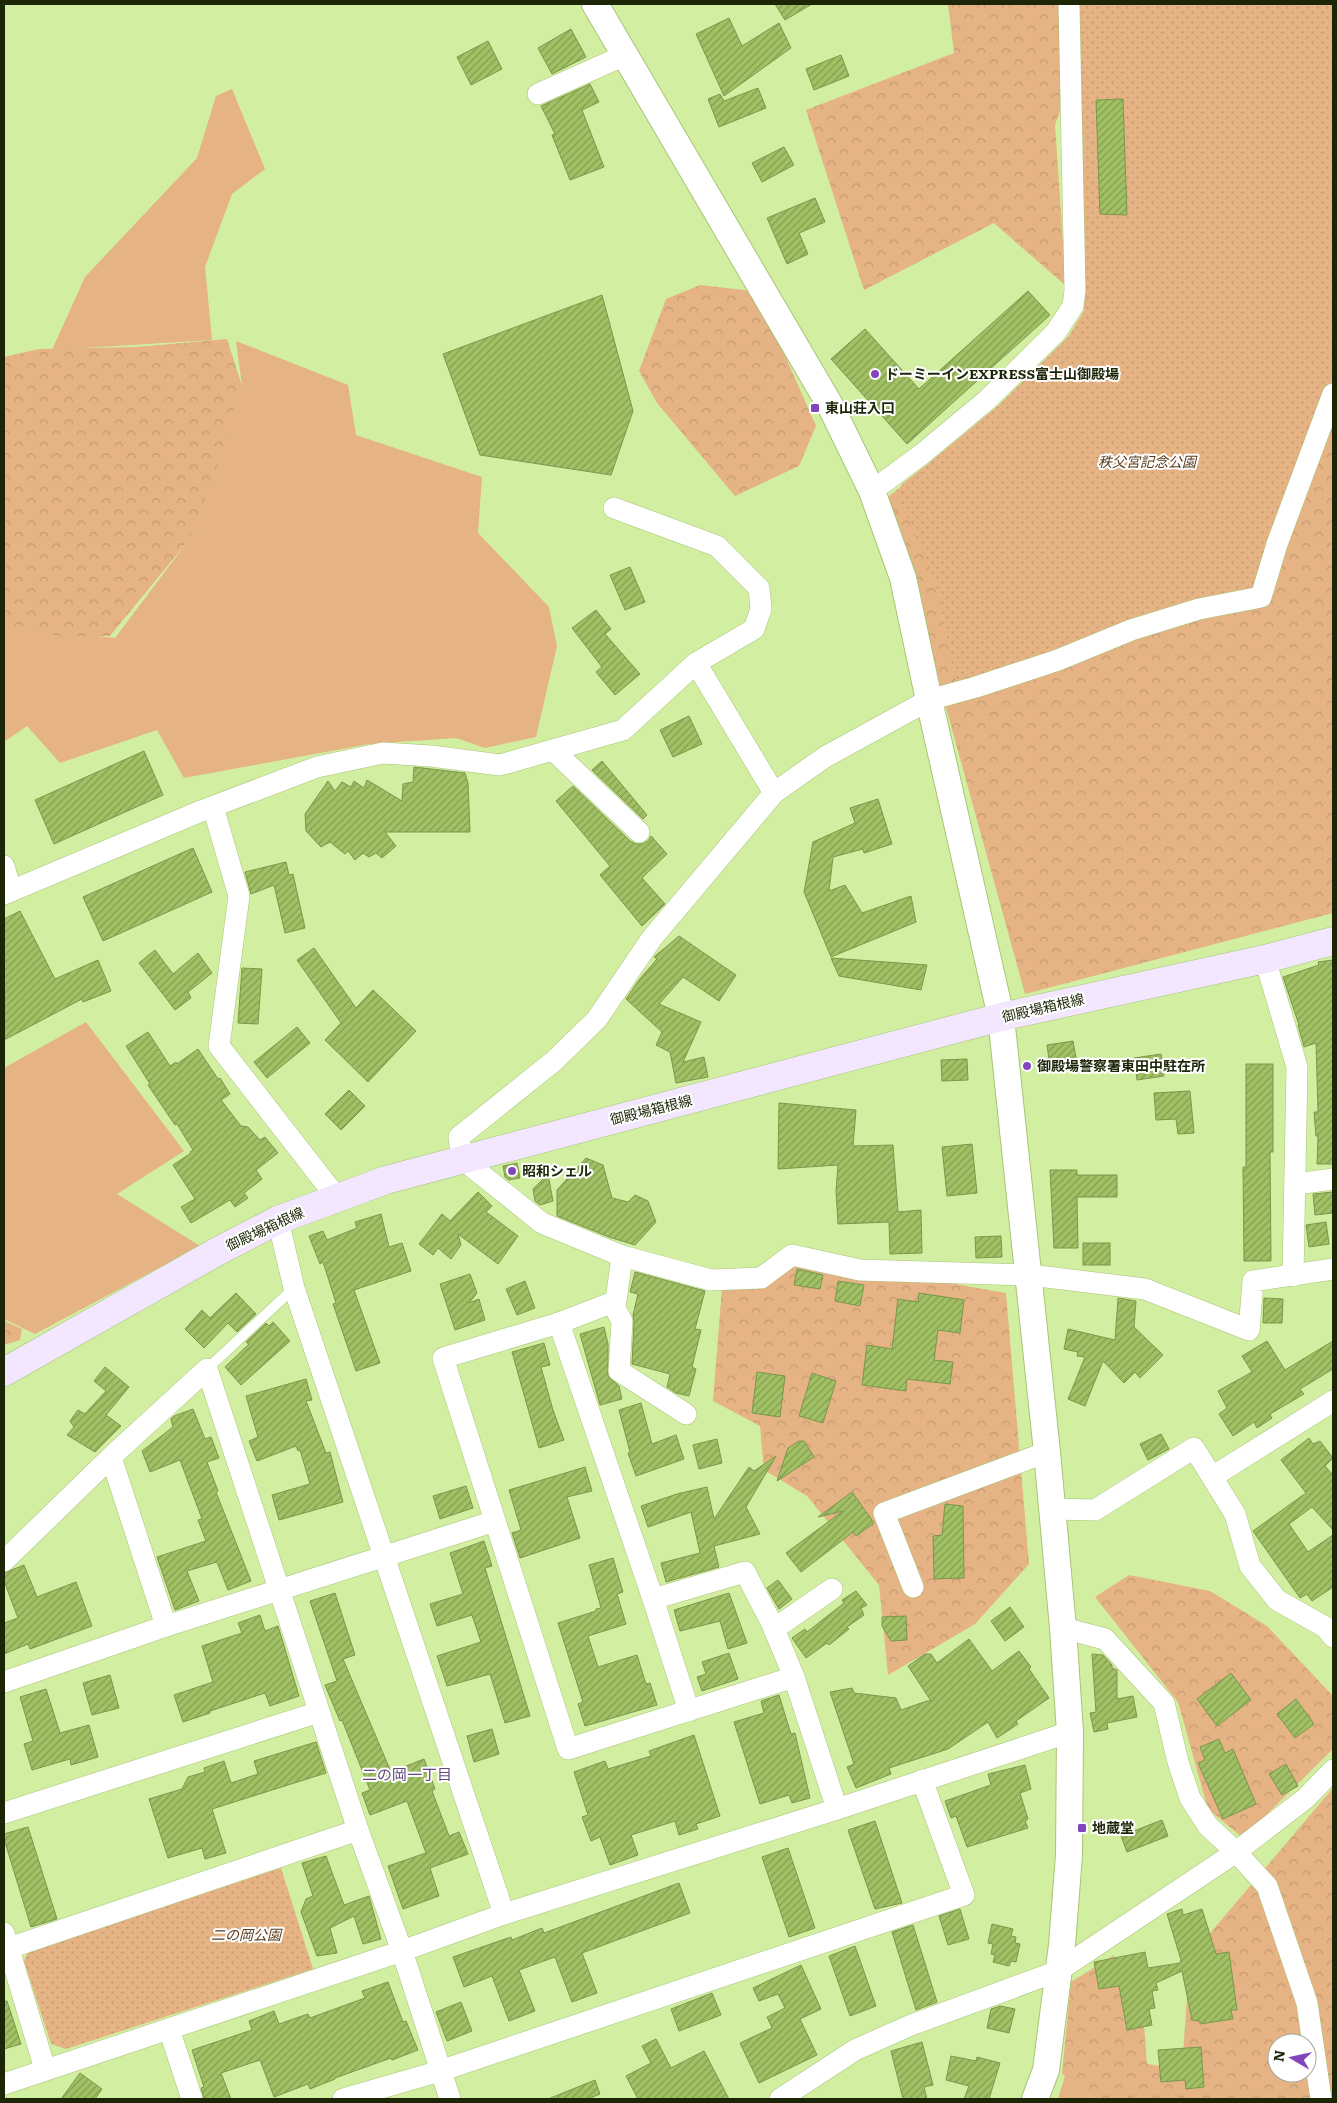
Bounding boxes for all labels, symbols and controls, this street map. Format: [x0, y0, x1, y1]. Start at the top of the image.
place label: ドーミーインEXPRESS富士山御殿場 [885, 363, 1119, 383]
marker: ドーミーインEXPRESS富士山御殿場 [869, 368, 881, 380]
place label: 東山荘入口 [825, 397, 895, 417]
marker: 東山荘入口 [809, 402, 821, 414]
park label: 秩父宮記念公園 [1098, 451, 1198, 471]
street label: 御殿場箱根線 [1000, 988, 1086, 1026]
place label: 御殿場警察署東田中駐在所 [1037, 1055, 1205, 1075]
marker: 御殿場警察署東田中駐在所 [1021, 1060, 1033, 1072]
street label: 御殿場箱根線 [608, 1089, 694, 1129]
place label: 昭和シェル [522, 1160, 592, 1180]
marker: 昭和シェル [506, 1165, 518, 1177]
street label: 御殿場箱根線 [222, 1201, 307, 1255]
district label: 二の岡一丁目 [362, 1762, 452, 1785]
place label: 地蔵堂 [1092, 1817, 1134, 1837]
marker: 地蔵堂 [1076, 1822, 1088, 1834]
park label: 二の岡公園 [211, 1924, 283, 1944]
north arrow [1267, 2033, 1317, 2083]
text: N [1267, 2048, 1289, 2063]

